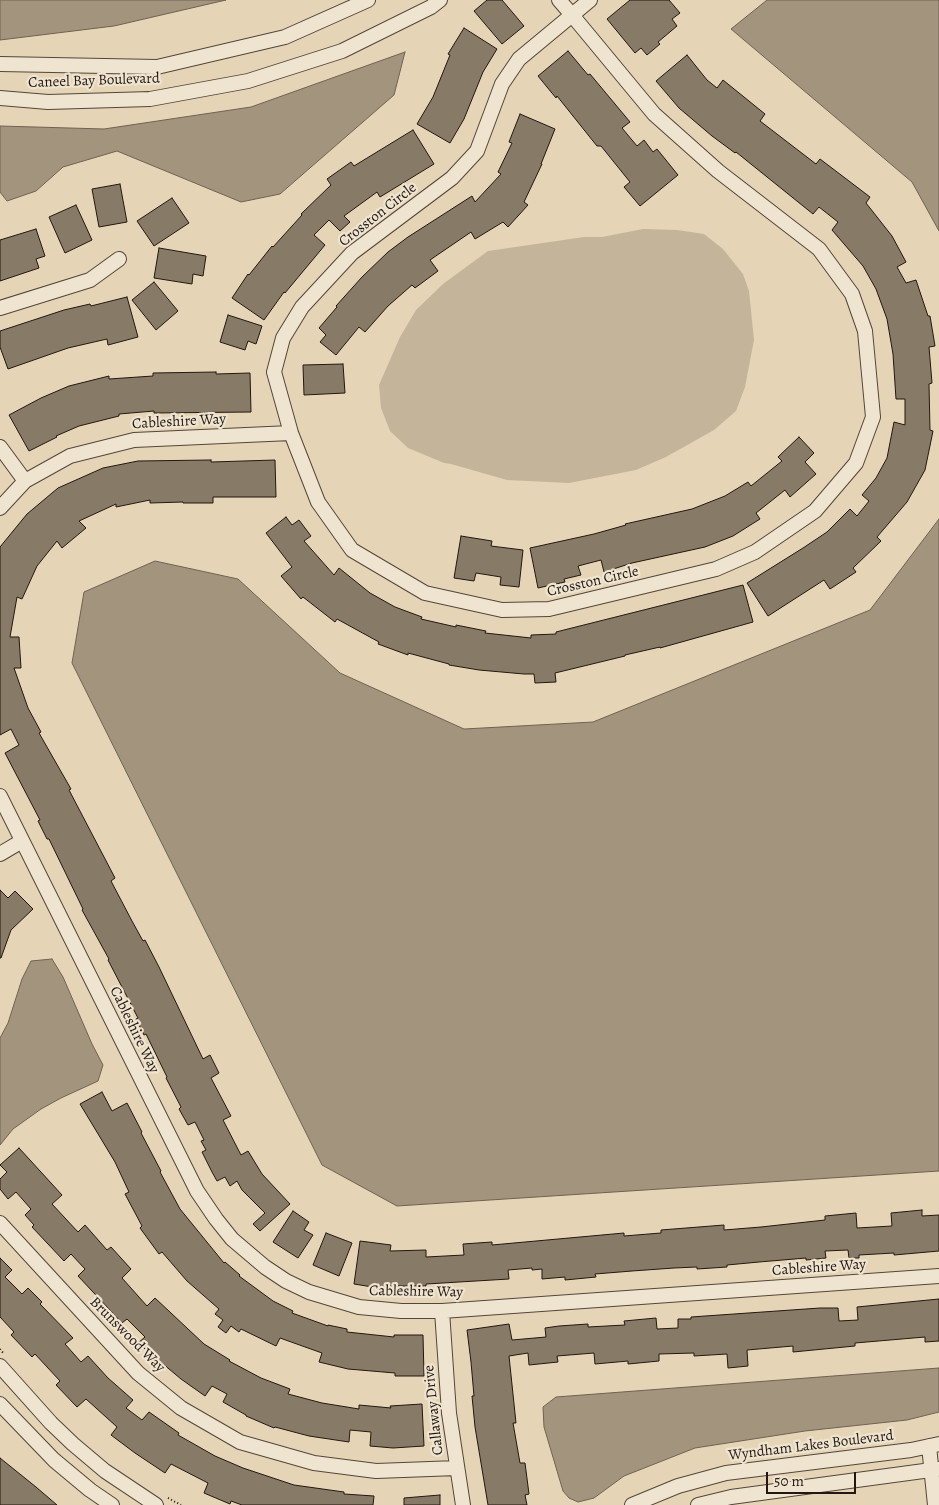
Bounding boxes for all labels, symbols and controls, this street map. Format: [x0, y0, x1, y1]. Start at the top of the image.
street label: Caneel Bay Boulevard [28, 70, 160, 92]
street label: Crosston Circle [336, 179, 420, 251]
street label: Cableshire Way [132, 411, 226, 433]
street label: Crosston Circle [545, 563, 641, 601]
street label: Cableshire Way [105, 984, 163, 1076]
street label: Cableshire Way [771, 1256, 867, 1280]
street label: Cableshire Way [369, 1282, 463, 1302]
street label: Brunswood Way [85, 1293, 169, 1377]
street label: Callaway Drive [420, 1364, 448, 1456]
street label: Wyndham Lakes Boulevard [727, 1427, 895, 1465]
scale bar [769, 1462, 859, 1494]
text: 50 m [774, 1471, 804, 1491]

